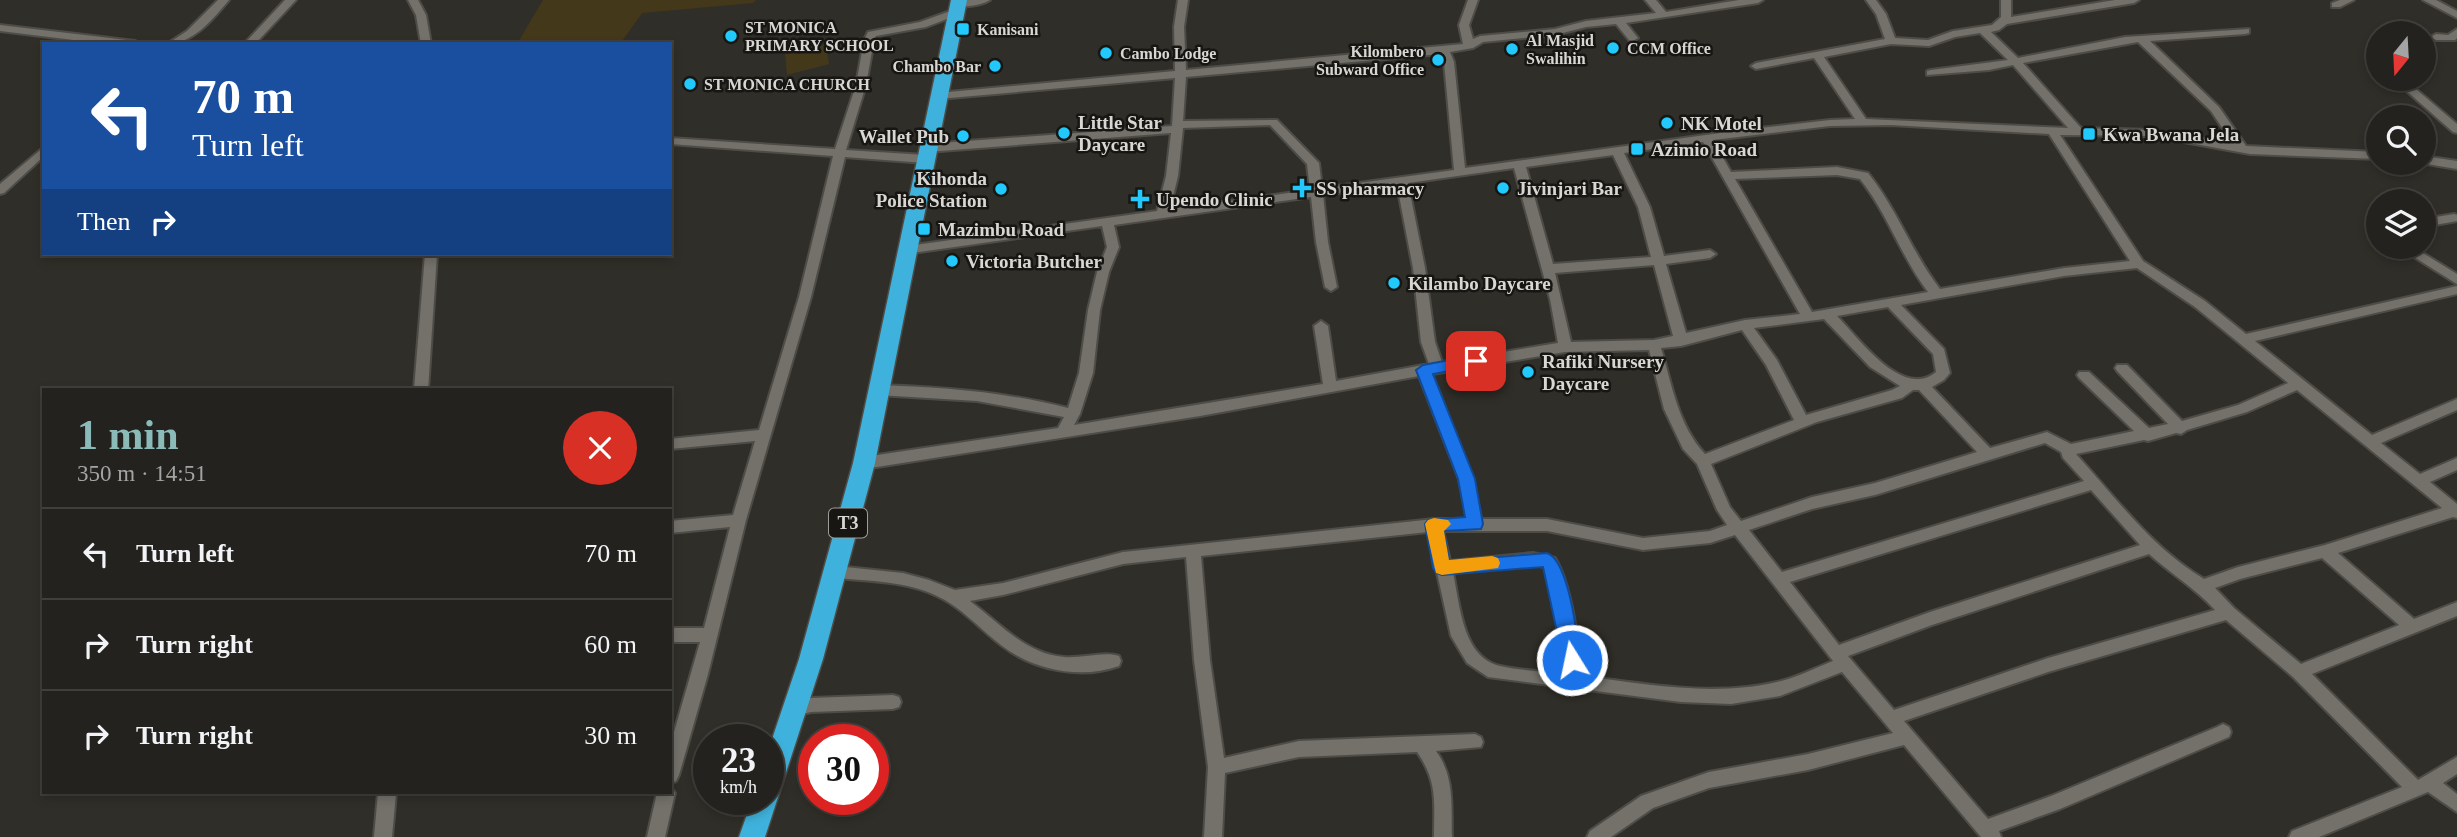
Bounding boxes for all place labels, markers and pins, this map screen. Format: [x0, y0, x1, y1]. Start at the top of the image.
place label: ST MONICA PRIMARY SCHOOL [745, 19, 894, 54]
marker: Kanisani [955, 21, 971, 37]
place label: Kanisani [977, 21, 1039, 38]
marker: ST MONICA PRIMARY SCHOOL [723, 28, 739, 44]
place label: Al Masjid Swalihin [1526, 32, 1594, 67]
marker: CCM Office [1605, 40, 1621, 56]
place label: CCM Office [1627, 40, 1711, 57]
marker: Al Masjid Swalihin [1504, 41, 1520, 57]
place label: Kilombero Subward Office [1316, 43, 1424, 78]
marker: Cambo Lodge [1098, 45, 1114, 61]
place label: Cambo Lodge [1120, 45, 1216, 63]
marker: Kilombero Subward Office [1430, 52, 1446, 68]
place label: Chambo Bar [893, 58, 981, 75]
marker: Chambo Bar [987, 58, 1003, 74]
marker: ST MONICA CHURCH [682, 76, 698, 92]
place label: ST MONICA CHURCH [704, 76, 871, 93]
place label: Little Star Daycare [1078, 112, 1162, 155]
place label: NK Motel [1681, 113, 1762, 134]
marker: NK Motel [1659, 115, 1675, 131]
place label: Kwa Bwana Jela [2103, 124, 2240, 145]
marker: Little Star Daycare [1056, 125, 1072, 141]
place label: Wallet Pub [859, 126, 949, 147]
marker: Kwa Bwana Jela [2081, 126, 2097, 142]
marker: Wallet Pub [955, 128, 971, 144]
place label: Azimio Road [1651, 139, 1758, 160]
marker: Azimio Road [1629, 141, 1645, 157]
place label: Kihonda Police Station [876, 168, 987, 211]
place label: SS pharmacy [1316, 178, 1425, 199]
place label: Jivinjari Bar [1517, 178, 1623, 199]
marker: SS pharmacy [1294, 180, 1310, 196]
marker: Jivinjari Bar [1495, 180, 1511, 196]
marker: Kihonda Police Station [993, 181, 1009, 197]
marker: Upendo Clinic [1130, 189, 1150, 209]
place label: Upendo Clinic [1156, 189, 1273, 210]
place label: Mazimbu Road [938, 219, 1065, 240]
marker: Mazimbu Road [916, 221, 932, 237]
place label: Victoria Butcher [966, 251, 1103, 272]
marker: Victoria Butcher [944, 253, 960, 269]
place label: Kilambo Daycare [1408, 273, 1551, 294]
marker: Kilambo Daycare [1386, 275, 1402, 291]
pin [1446, 331, 1506, 391]
place label: Rafiki Nursery Daycare [1542, 351, 1664, 394]
marker: Rafiki Nursery Daycare [1520, 364, 1536, 380]

